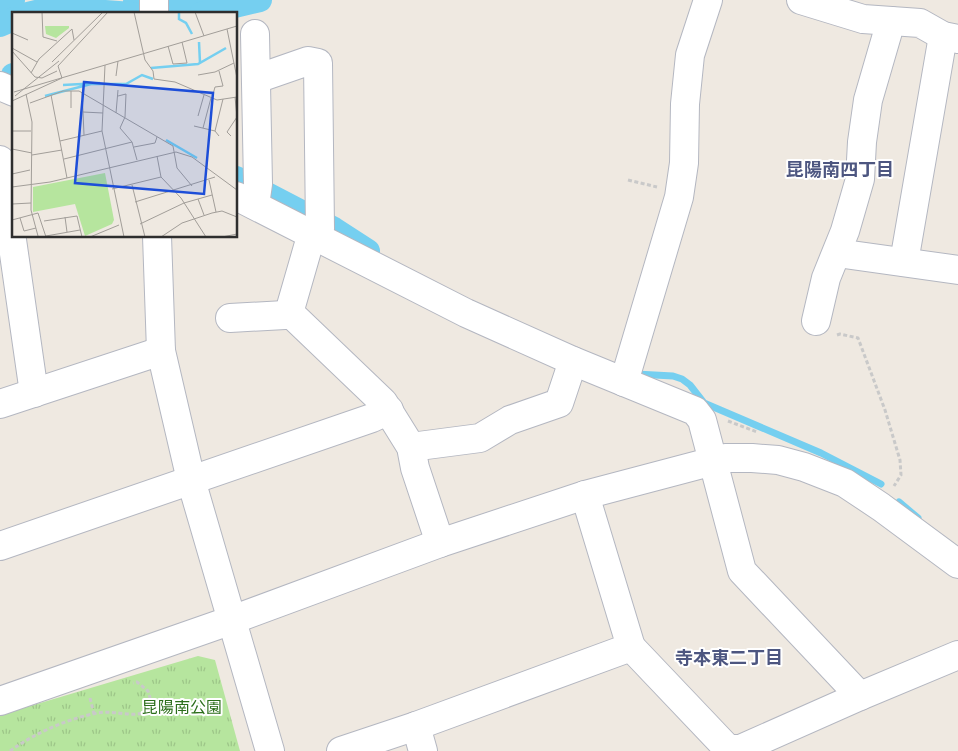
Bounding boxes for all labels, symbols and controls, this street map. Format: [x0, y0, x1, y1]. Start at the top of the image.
inset map [12, 12, 238, 238]
district label: 昆陽南四丁目 [786, 159, 894, 180]
district label: 寺本東二丁目 [675, 647, 783, 668]
park label: 昆陽南公園 [142, 698, 222, 717]

